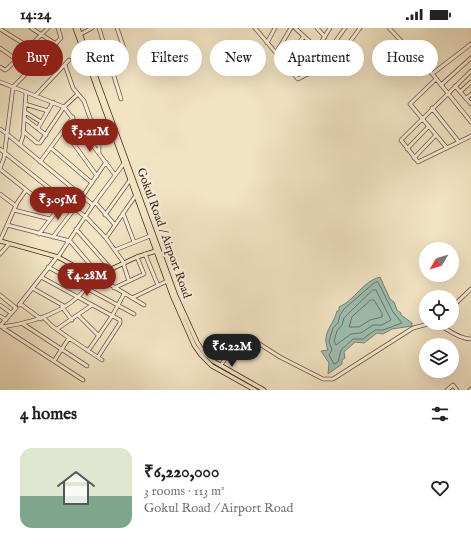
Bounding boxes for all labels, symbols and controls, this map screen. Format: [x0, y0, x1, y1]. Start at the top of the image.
text: 14:24 [20, 5, 51, 24]
chip: Buy [12, 40, 63, 76]
chip: Rent [71, 40, 129, 76]
chip: Filters [137, 40, 202, 76]
chip: New [210, 40, 266, 76]
chip: Apartment [274, 40, 364, 76]
chip: House [372, 40, 438, 76]
pin: ₹3.21M [57, 119, 123, 153]
text: ₹3.21M [71, 123, 109, 140]
street label: Gokul Road / Airport Road [132, 166, 195, 301]
pin: ₹3.05M [25, 187, 91, 221]
text: ₹3.05M [39, 191, 77, 208]
north arrow [419, 242, 459, 282]
map controls [419, 242, 459, 378]
pin: ₹4.28M [54, 263, 120, 297]
text: ₹4.28M [67, 267, 107, 284]
button: locate [419, 290, 459, 330]
pin: ₹6.22M [199, 334, 265, 368]
text: ₹6.22M [212, 338, 252, 355]
button: layers [419, 338, 459, 378]
icon: filters [429, 403, 451, 425]
text: 4 homes [20, 404, 77, 425]
text: ₹6,220,000 [144, 462, 219, 483]
icon: home [52, 464, 100, 512]
icon: heart [429, 477, 451, 499]
text: 3 rooms · 113 m² [144, 483, 225, 500]
text: Gokul Road / Airport Road [144, 500, 293, 517]

